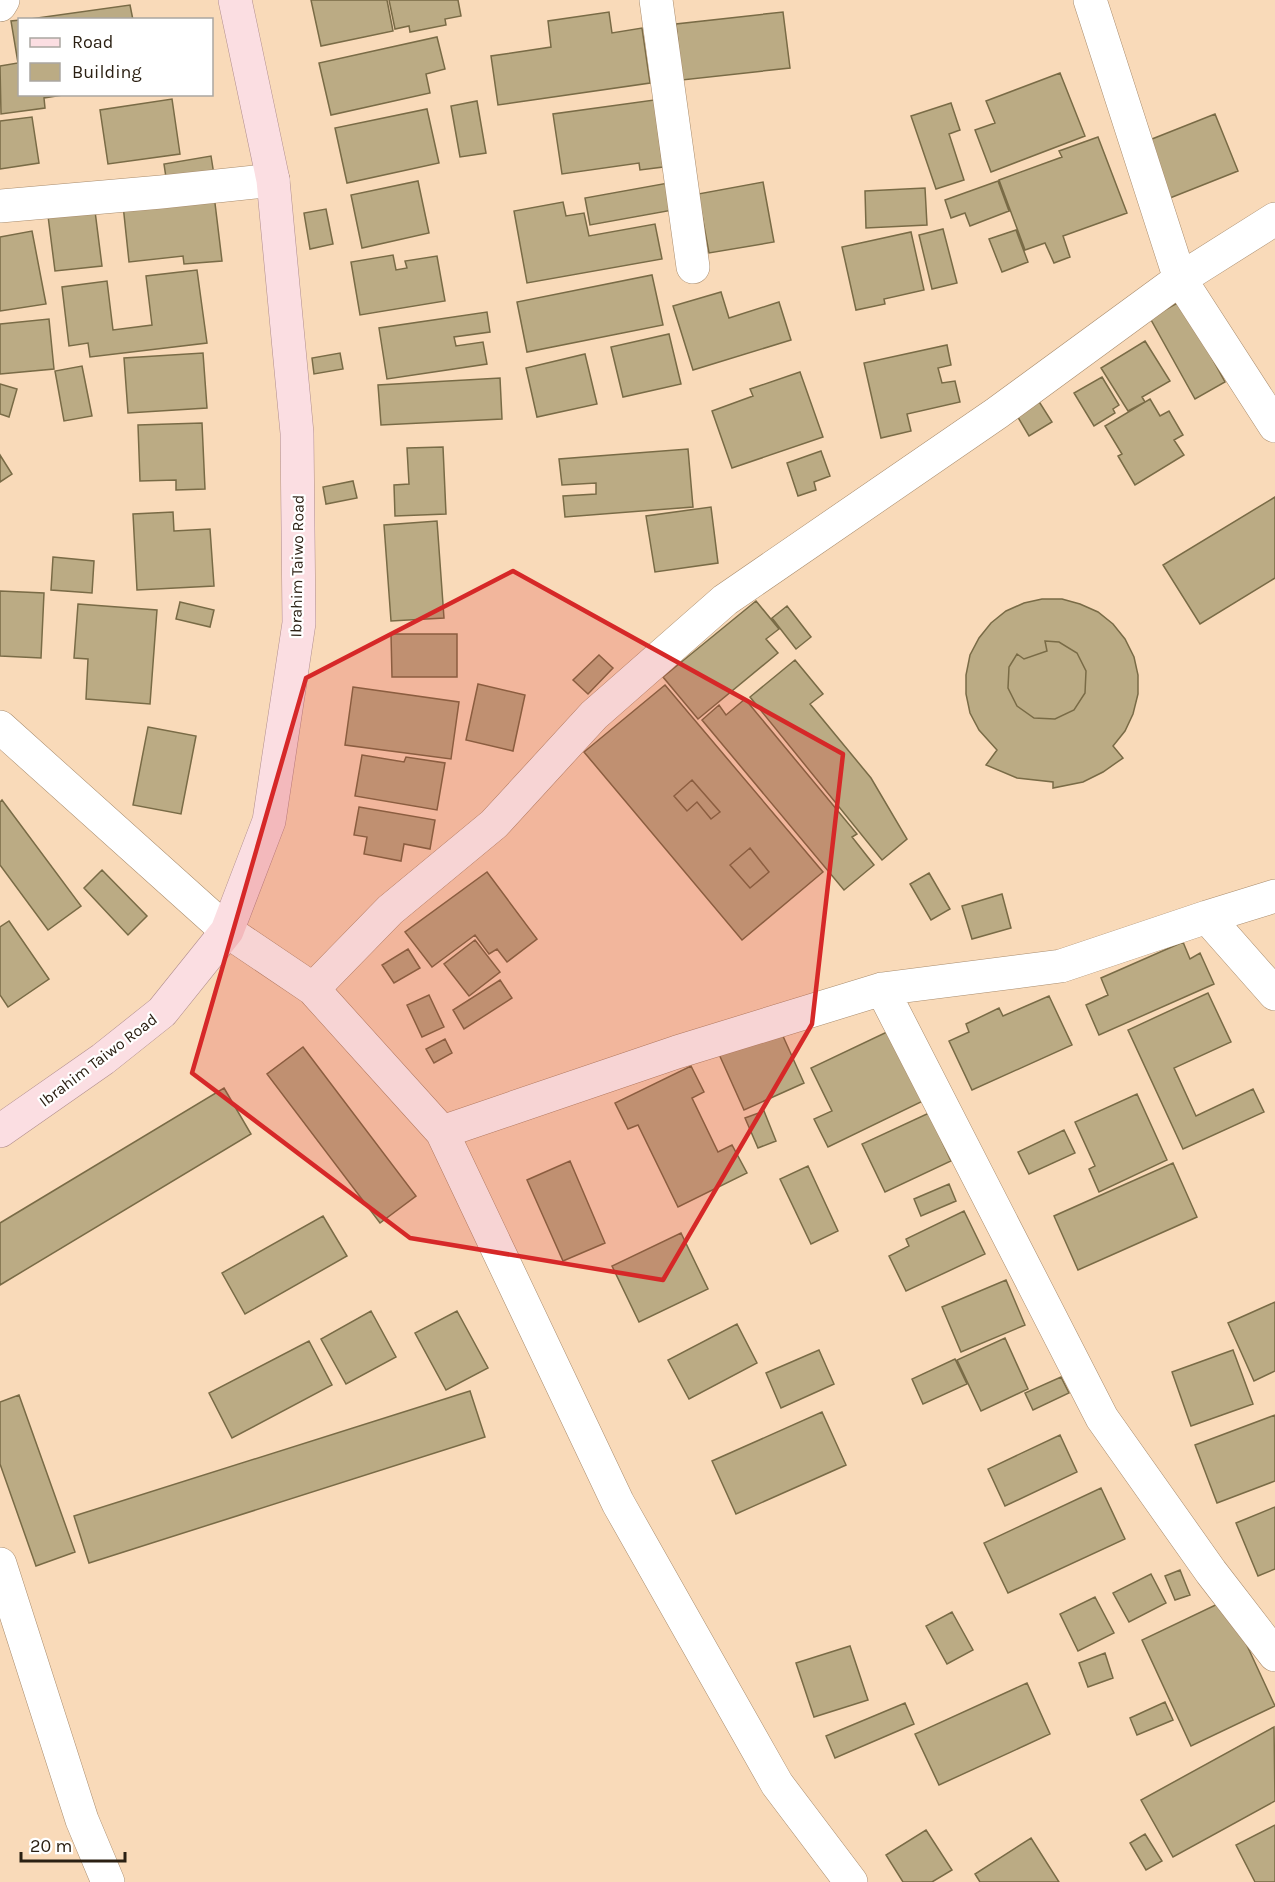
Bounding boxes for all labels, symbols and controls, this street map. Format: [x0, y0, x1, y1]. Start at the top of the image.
legend [18, 18, 213, 96]
text: Road [72, 31, 113, 53]
text: Building [72, 61, 142, 83]
street label: Ibrahim Taiwo Road [286, 494, 308, 638]
street label: Ibrahim Taiwo Road [35, 1009, 161, 1111]
scale bar [21, 1825, 124, 1863]
text: 20 m [30, 1835, 72, 1857]

